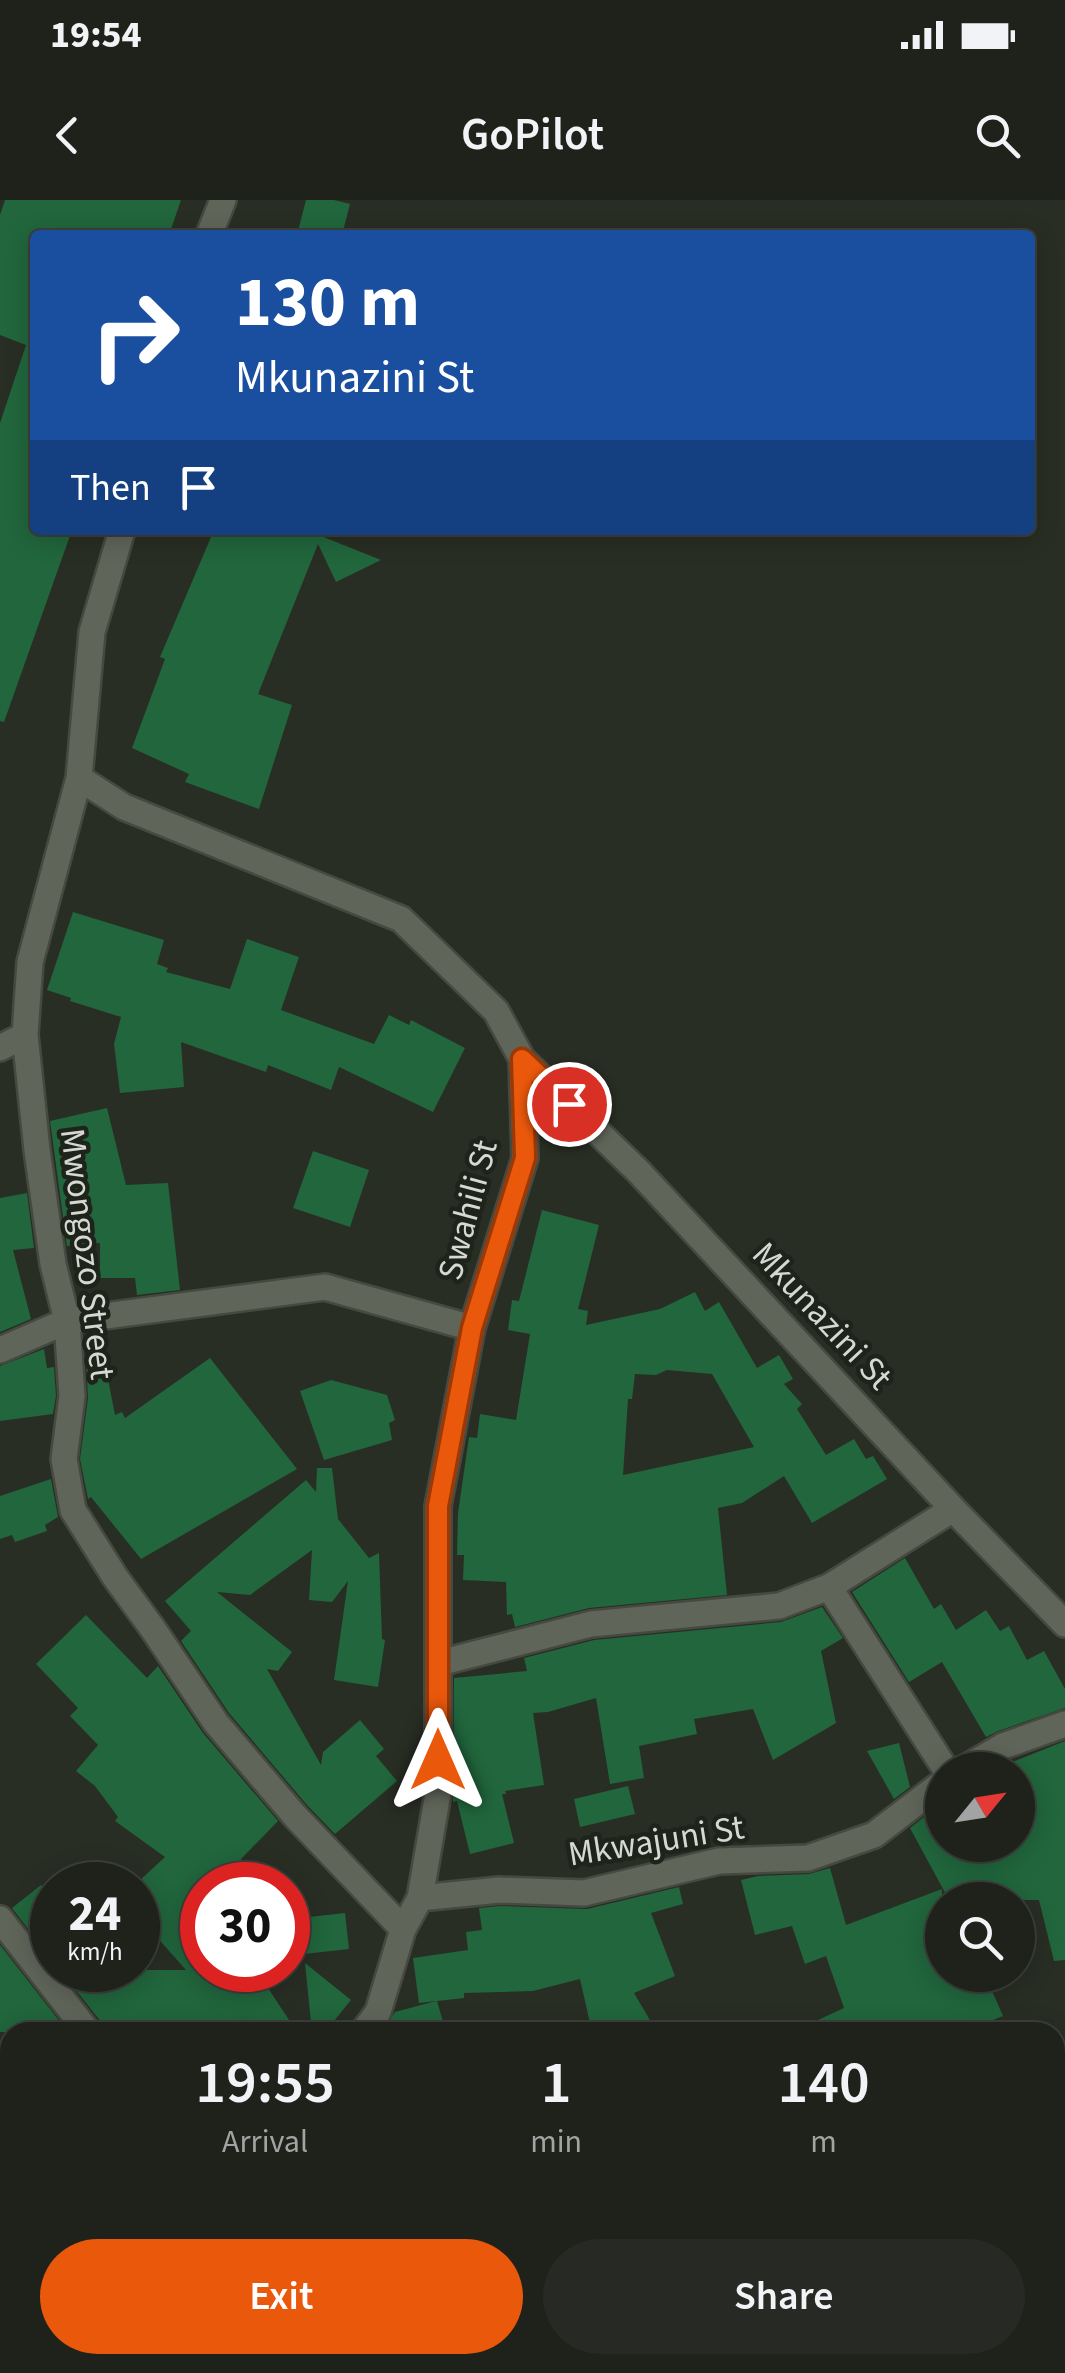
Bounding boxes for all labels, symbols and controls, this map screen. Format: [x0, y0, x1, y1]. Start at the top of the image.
text: 19:54 [50, 8, 142, 62]
text: GoPilot [461, 103, 604, 167]
icon: back [40, 108, 95, 163]
icon: search [970, 108, 1025, 163]
text: 130 m [235, 253, 420, 353]
icon: right [70, 270, 200, 400]
text: Mkunazini St [235, 346, 474, 410]
icon: arrive [171, 460, 226, 515]
text: Then [70, 461, 151, 515]
pin [527, 1062, 612, 1147]
icon: arrive [542, 1077, 597, 1132]
street label: Mwongozo Street [47, 1126, 127, 1383]
street label: Swahili St [425, 1134, 511, 1286]
street label: Mkunazini St [740, 1231, 904, 1401]
position arrow [386, 1708, 490, 1812]
north arrow [925, 1752, 1035, 1862]
map controls [925, 1752, 1035, 1992]
street label: Mkwajuni St [565, 1802, 748, 1880]
speed limit sign: 30 [180, 1862, 310, 1992]
text: 24 [69, 1879, 121, 1950]
button: search [925, 1882, 1035, 1992]
text: km/h [67, 1934, 123, 1970]
text: 19:55 [195, 2041, 335, 2126]
text: 1 [541, 2041, 572, 2126]
text: 140 [777, 2041, 870, 2126]
text: Arrival [222, 2119, 308, 2165]
text: min [530, 2119, 582, 2165]
text: m [810, 2119, 837, 2165]
button: Exit [40, 2239, 523, 2354]
button: Share [543, 2239, 1025, 2354]

